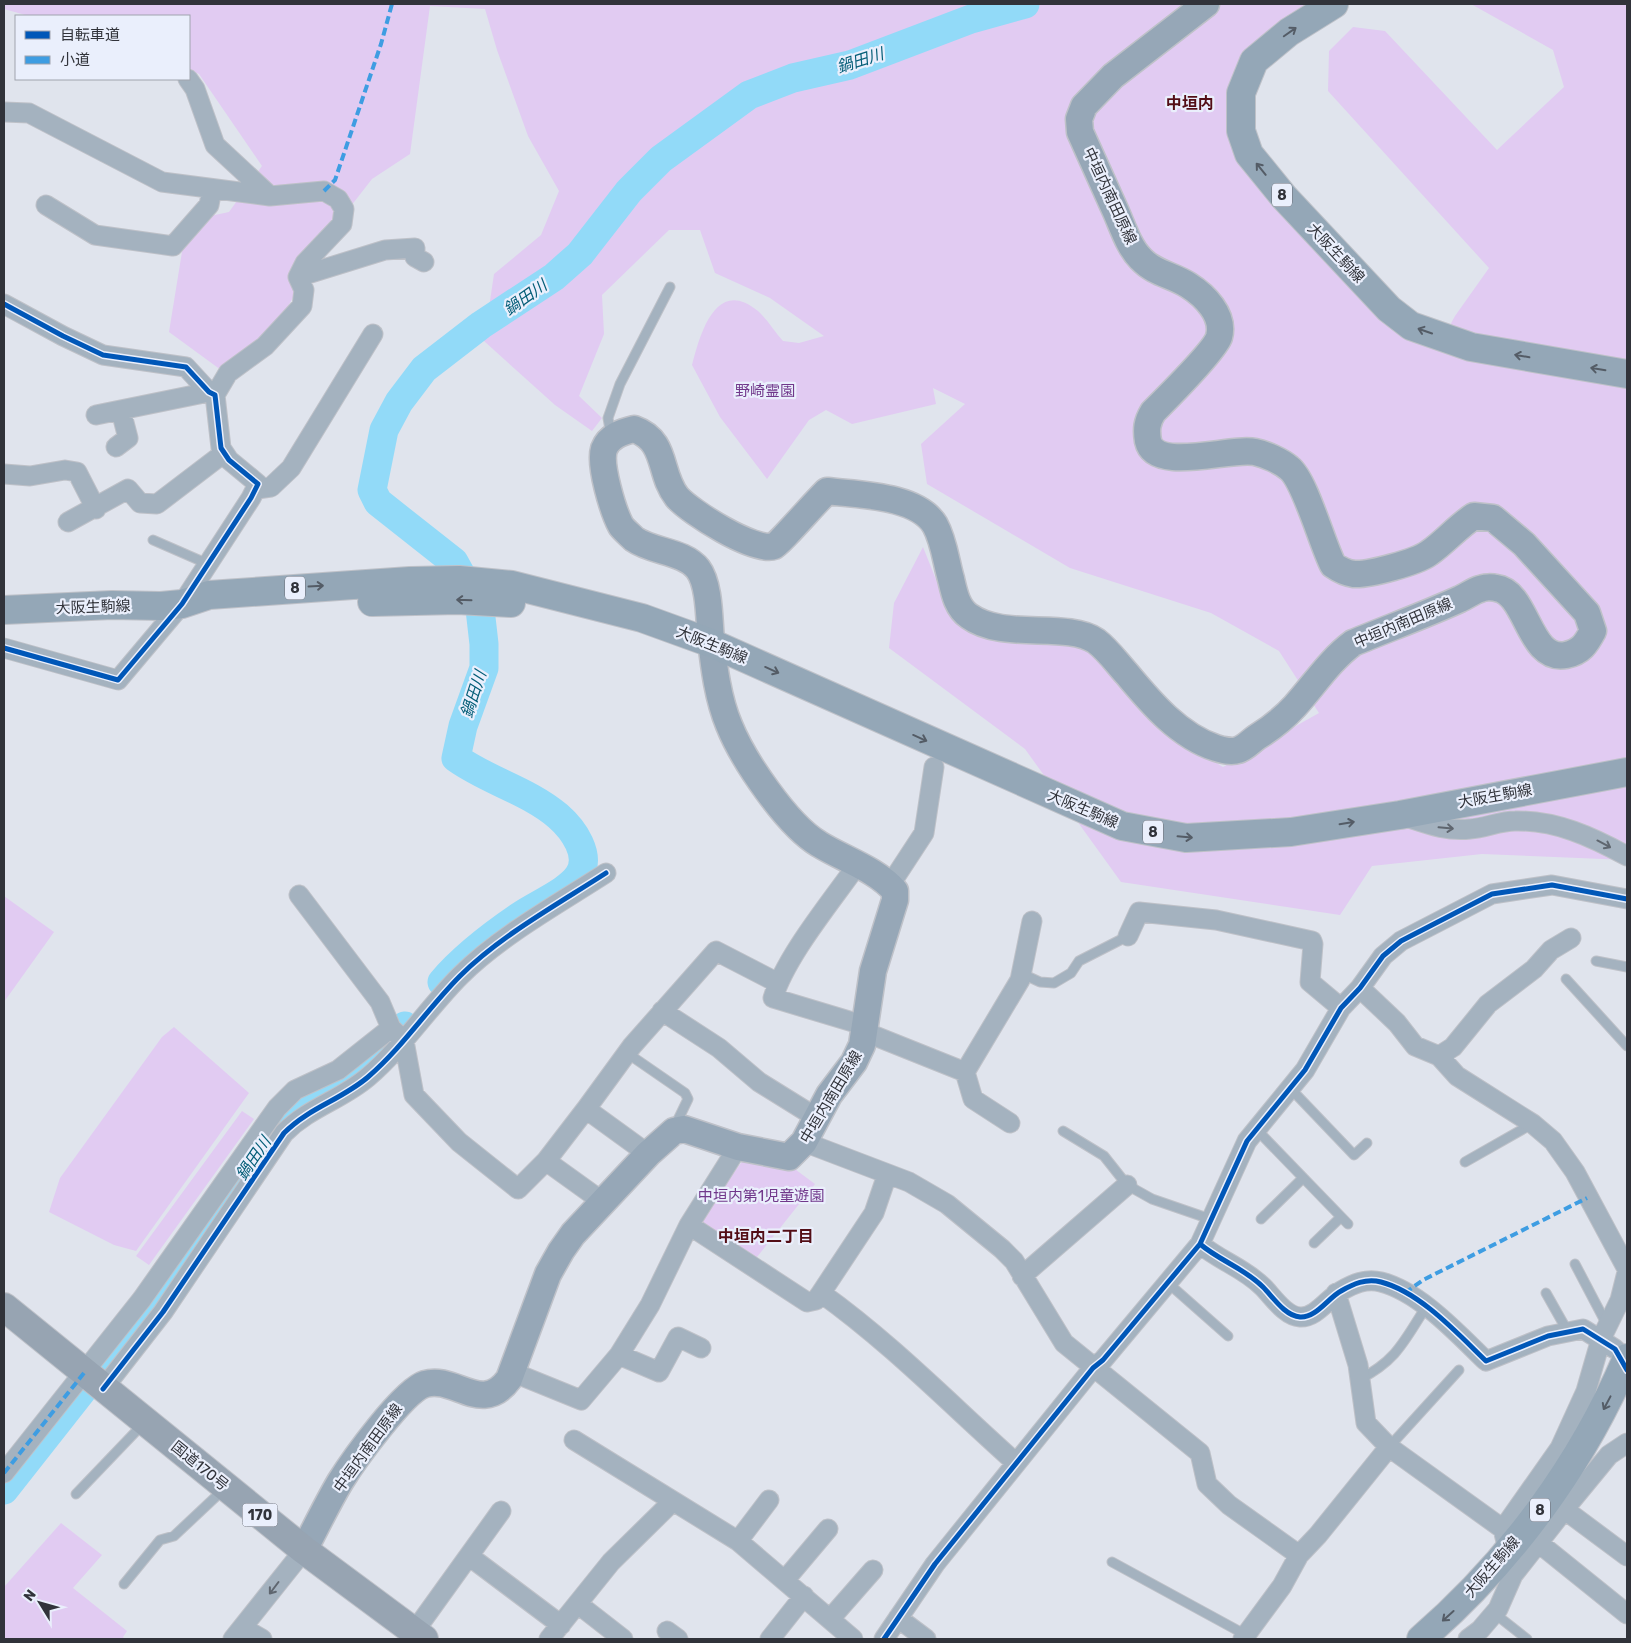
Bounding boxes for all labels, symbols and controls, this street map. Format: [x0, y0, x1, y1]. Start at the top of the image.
legend [15, 15, 190, 80]
text: 自転車道 [60, 26, 120, 44]
one-way arrow [1283, 27, 1297, 37]
water label: 鍋田川 [834, 43, 888, 77]
text: 小道 [60, 51, 90, 69]
district label: 中垣内 [1166, 94, 1214, 113]
street label: 中垣内南田原線 [1080, 145, 1140, 247]
one-way arrow [1255, 163, 1266, 176]
road number: 8 [1272, 184, 1292, 206]
street label: 大阪生駒線 [1304, 219, 1368, 287]
water label: 鍋田川 [500, 275, 552, 319]
one-way arrow [1418, 326, 1433, 335]
one-way arrow [1514, 351, 1530, 361]
one-way arrow [1591, 364, 1607, 374]
park label: 野崎霊園 [735, 382, 795, 400]
road number: 8 [285, 576, 305, 600]
one-way arrow [308, 582, 324, 591]
street label: 中垣内南田原線 [1351, 594, 1455, 652]
one-way arrow [456, 596, 472, 605]
street label: 大阪生駒線 [55, 597, 131, 617]
street label: 大阪生駒線 [674, 623, 750, 667]
water label: 鍋田川 [457, 666, 491, 720]
one-way arrow [764, 666, 779, 676]
one-way arrow [912, 733, 927, 743]
street label: 大阪生駒線 [1456, 781, 1534, 811]
street label: 大阪生駒線 [1045, 786, 1121, 832]
one-way arrow [1338, 818, 1354, 828]
road number: 8 [1143, 820, 1163, 844]
one-way arrow [1438, 824, 1454, 833]
one-way arrow [1177, 832, 1193, 842]
one-way arrow [1596, 839, 1611, 849]
street label: 中垣内南田原線 [796, 1047, 866, 1147]
water label: 鍋田川 [232, 1131, 276, 1183]
park label: 中垣内第1児童遊園 [698, 1187, 824, 1205]
district label: 中垣内二丁目 [718, 1227, 814, 1246]
one-way arrow [1602, 1395, 1612, 1410]
street label: 中垣内南田原線 [330, 1400, 406, 1496]
street label: 国道170号 [168, 1437, 232, 1495]
road number: 8 [1530, 1498, 1550, 1522]
road number: 170 [242, 1504, 278, 1526]
street label: 大阪生駒線 [1461, 1533, 1523, 1601]
north arrow [15, 1578, 65, 1628]
one-way arrow [269, 1581, 280, 1594]
text: N [20, 1586, 40, 1605]
one-way arrow [1441, 1610, 1454, 1622]

